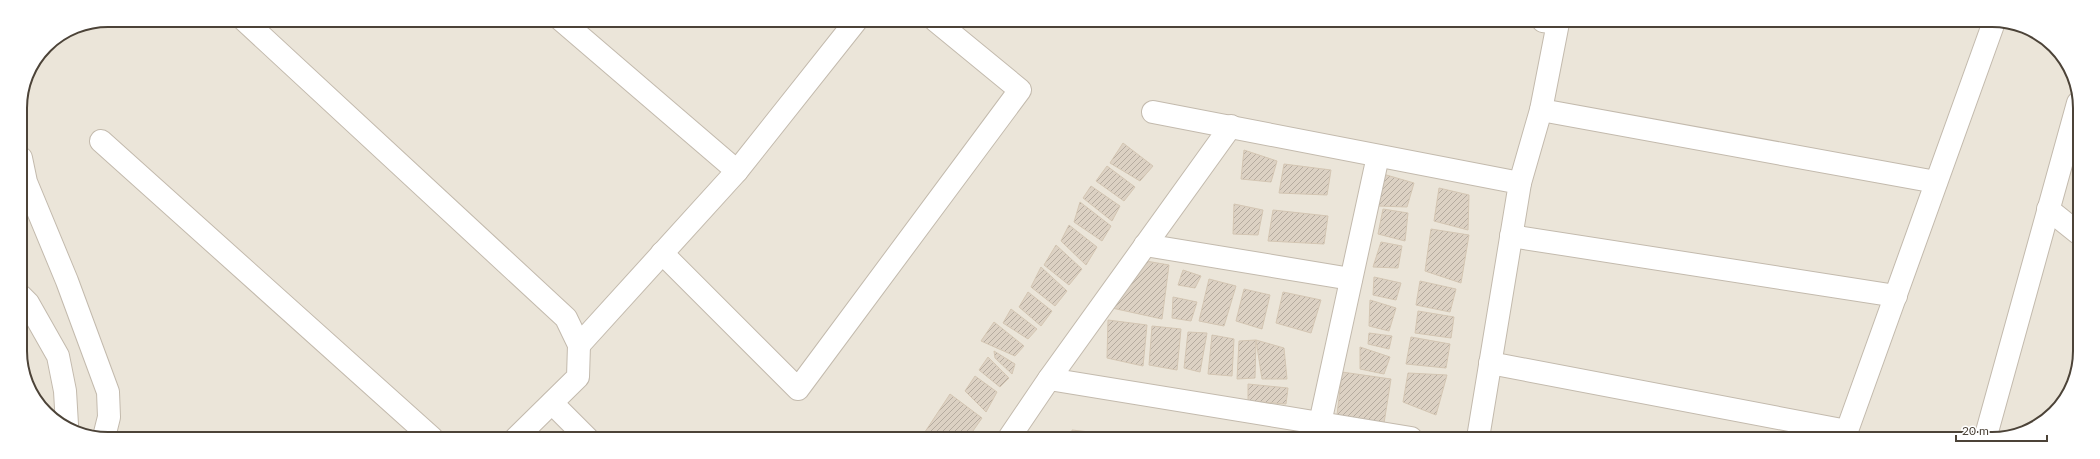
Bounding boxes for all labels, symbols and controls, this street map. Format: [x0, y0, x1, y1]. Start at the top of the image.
scale bar [1956, 417, 2047, 443]
text: 20 m [1962, 423, 1989, 438]

